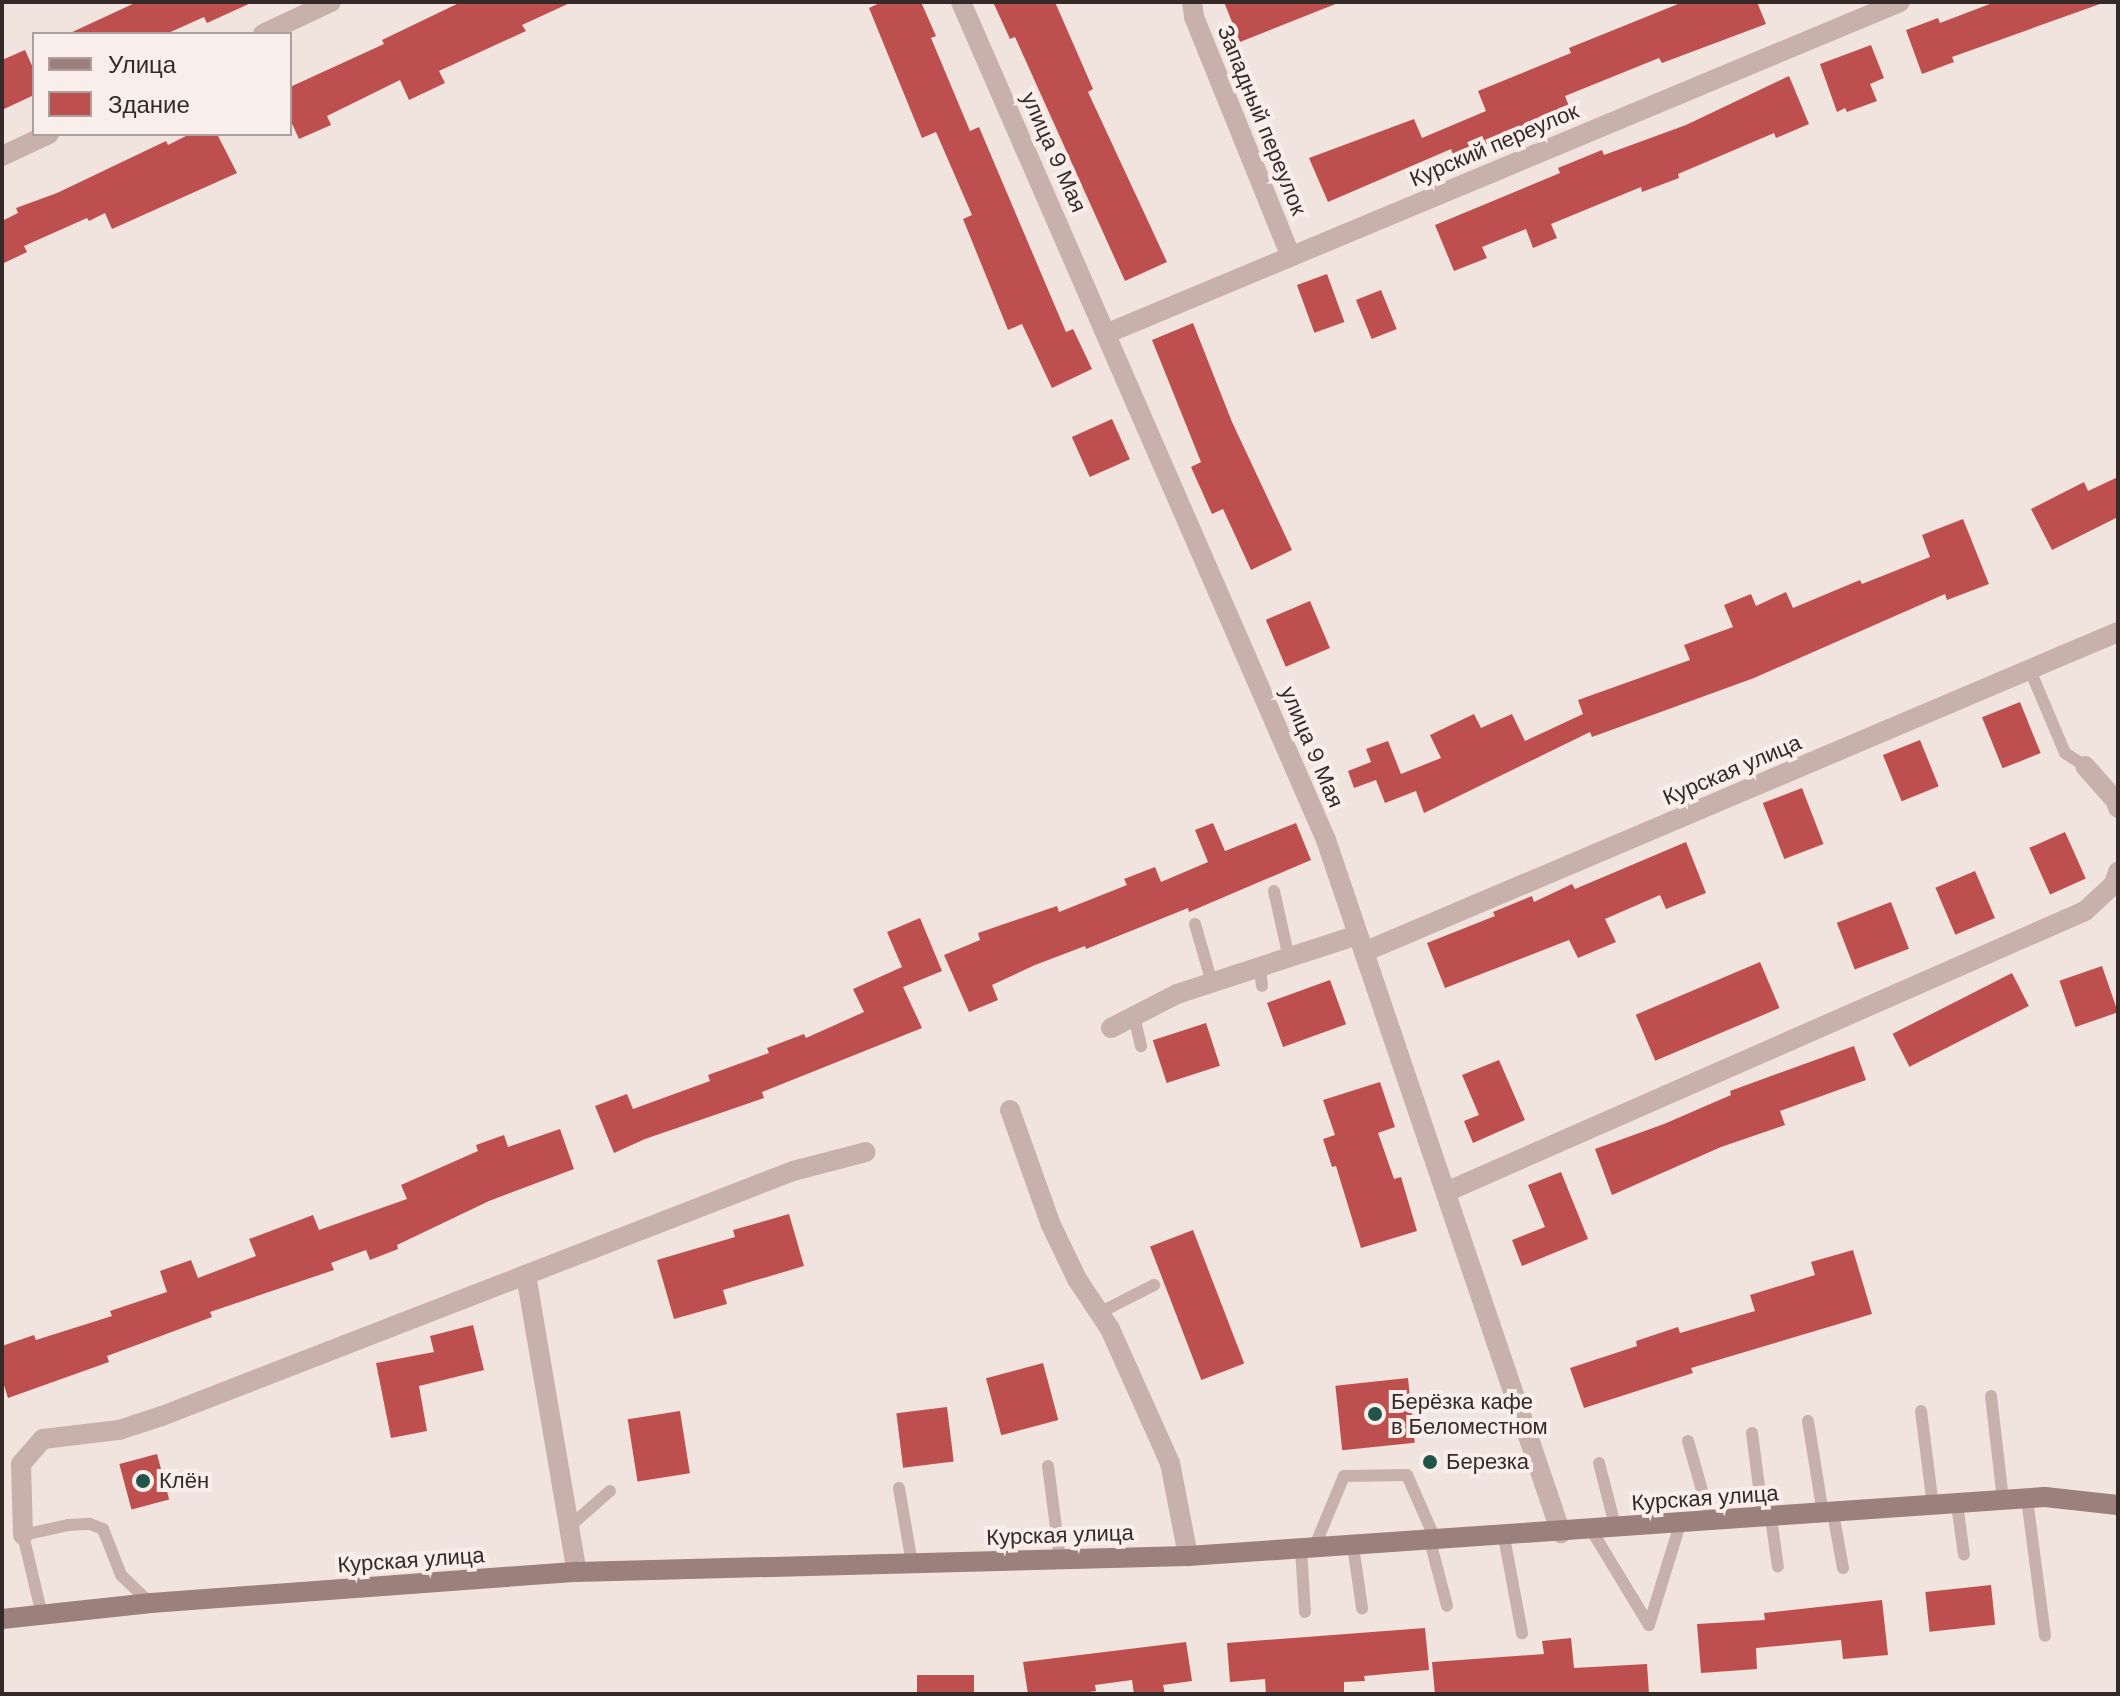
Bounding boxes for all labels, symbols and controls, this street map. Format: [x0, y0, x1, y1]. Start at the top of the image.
street label: Западный переулок [1212, 21, 1312, 219]
legend [32, 32, 292, 136]
text: Улица [108, 49, 176, 80]
street label: улица 9 Мая [1016, 88, 1092, 216]
text: Здание [108, 89, 190, 120]
street label: Курский переулок [1406, 98, 1582, 192]
street label: улица 9 Мая [1275, 683, 1349, 811]
street label: Курская улица [1659, 729, 1805, 811]
place label: Берёзка кафе в Беломестном [1391, 1388, 1548, 1440]
marker: Берёзка кафе в Беломестном [1366, 1405, 1384, 1423]
place label: Березка [1446, 1449, 1529, 1475]
marker: Березка [1421, 1453, 1439, 1471]
place label: Клён [159, 1468, 209, 1494]
marker: Клён [134, 1472, 152, 1490]
street label: Курская улица [1631, 1480, 1779, 1516]
street label: Курская улица [986, 1519, 1134, 1551]
street label: Курская улица [337, 1542, 485, 1578]

